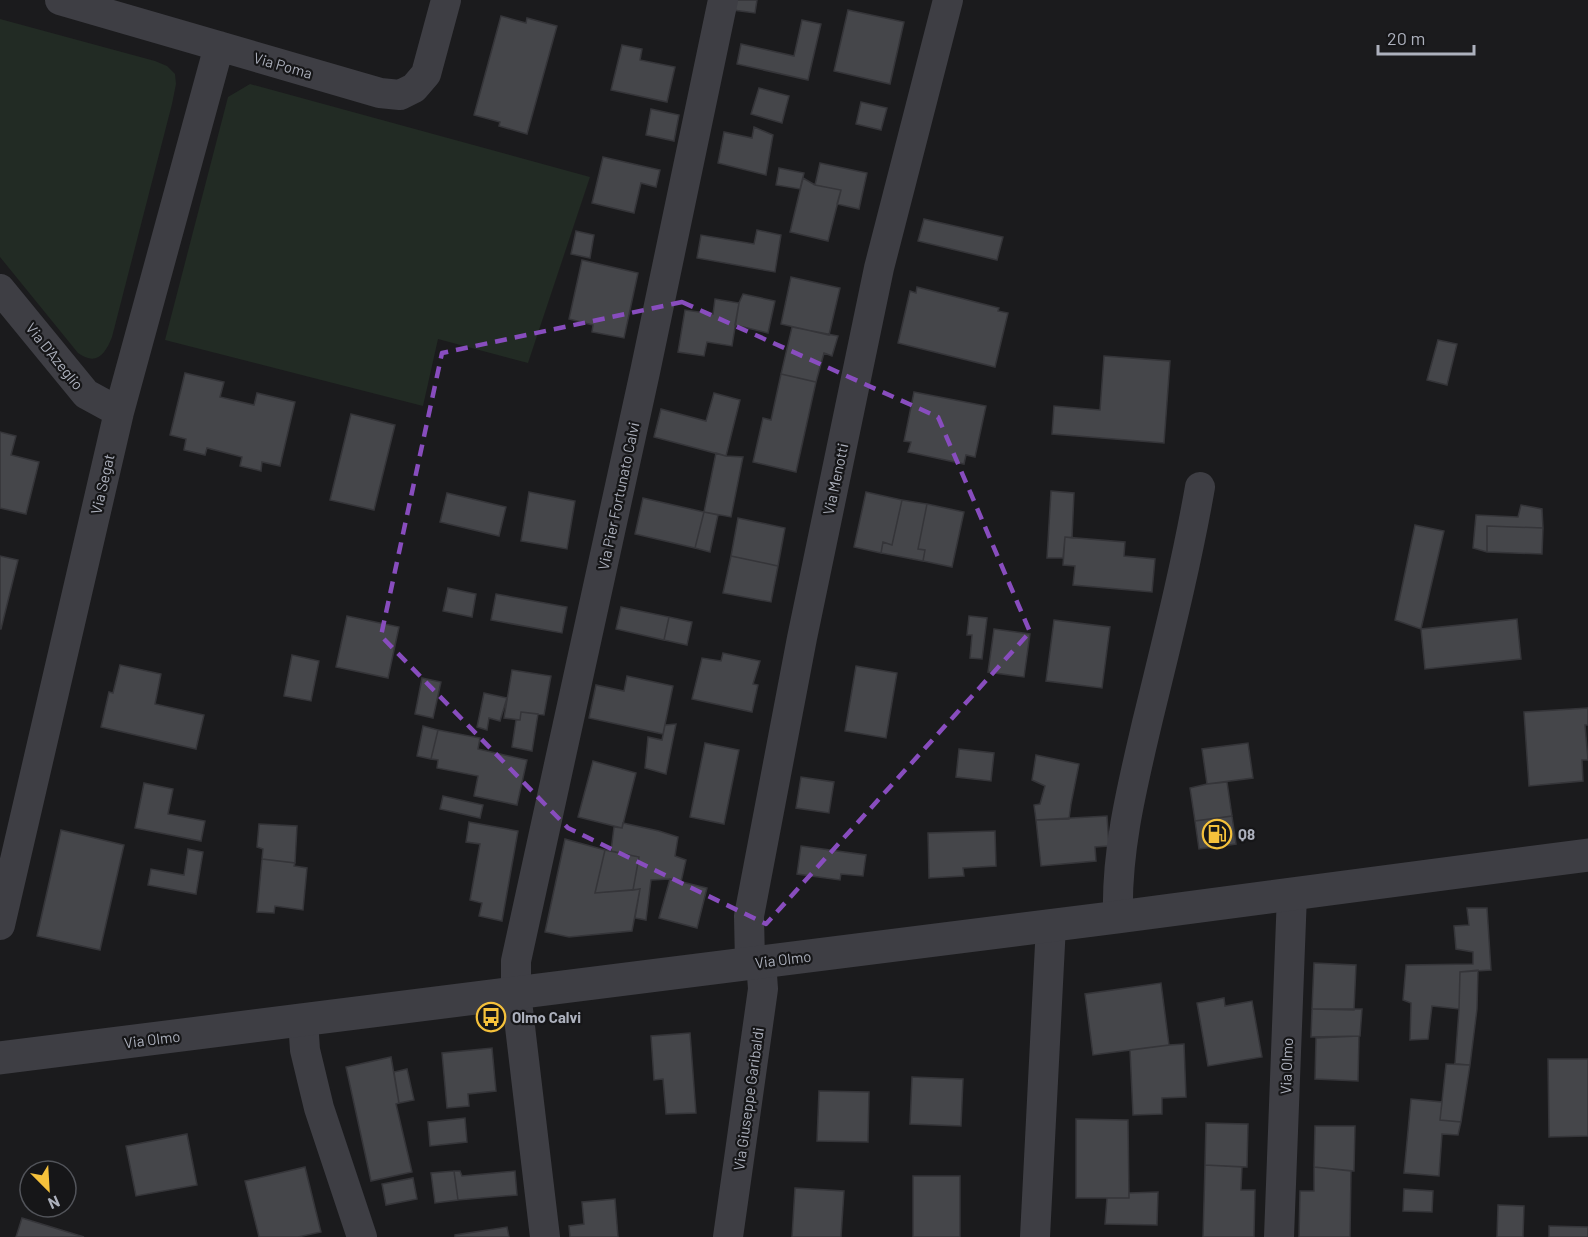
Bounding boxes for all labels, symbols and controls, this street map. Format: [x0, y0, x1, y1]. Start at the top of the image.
scale bar [1378, 18, 1474, 56]
text: 20 m [1387, 27, 1425, 49]
street label: Via Poma [252, 48, 314, 82]
street label: Via D'Azeglio [23, 319, 87, 393]
street label: Via Pier Fortunato Calvi [594, 420, 642, 572]
street label: Via Menotti [819, 441, 851, 517]
street label: Via Segat [86, 452, 118, 516]
fuel station icon: Q8 [1201, 818, 1233, 850]
place label: Q8 [1238, 825, 1255, 843]
street label: Via Olmo [754, 947, 812, 971]
bus stop icon: Olmo Calvi [475, 1001, 507, 1033]
place label: Olmo Calvi [512, 1008, 581, 1026]
street label: Via Giuseppe Garibaldi [729, 1026, 767, 1172]
street label: Via Olmo [123, 1027, 181, 1051]
street label: Via Olmo [1276, 1037, 1296, 1095]
north arrow [18, 1159, 78, 1219]
text: N [46, 1192, 63, 1214]

